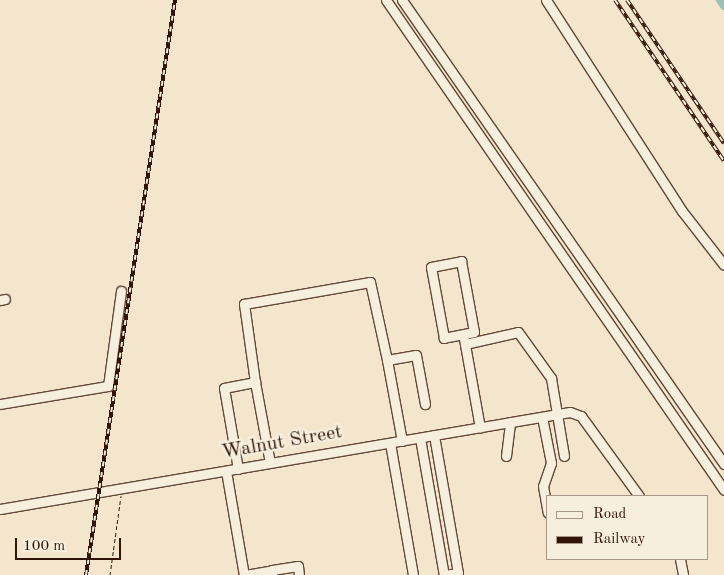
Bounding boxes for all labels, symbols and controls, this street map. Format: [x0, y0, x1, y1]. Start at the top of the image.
street label: Walnut Street [220, 421, 344, 465]
legend [546, 495, 709, 560]
text: Road [593, 507, 626, 522]
scale bar [18, 528, 124, 560]
text: Railway [593, 532, 646, 547]
text: 100 m [23, 539, 65, 554]

